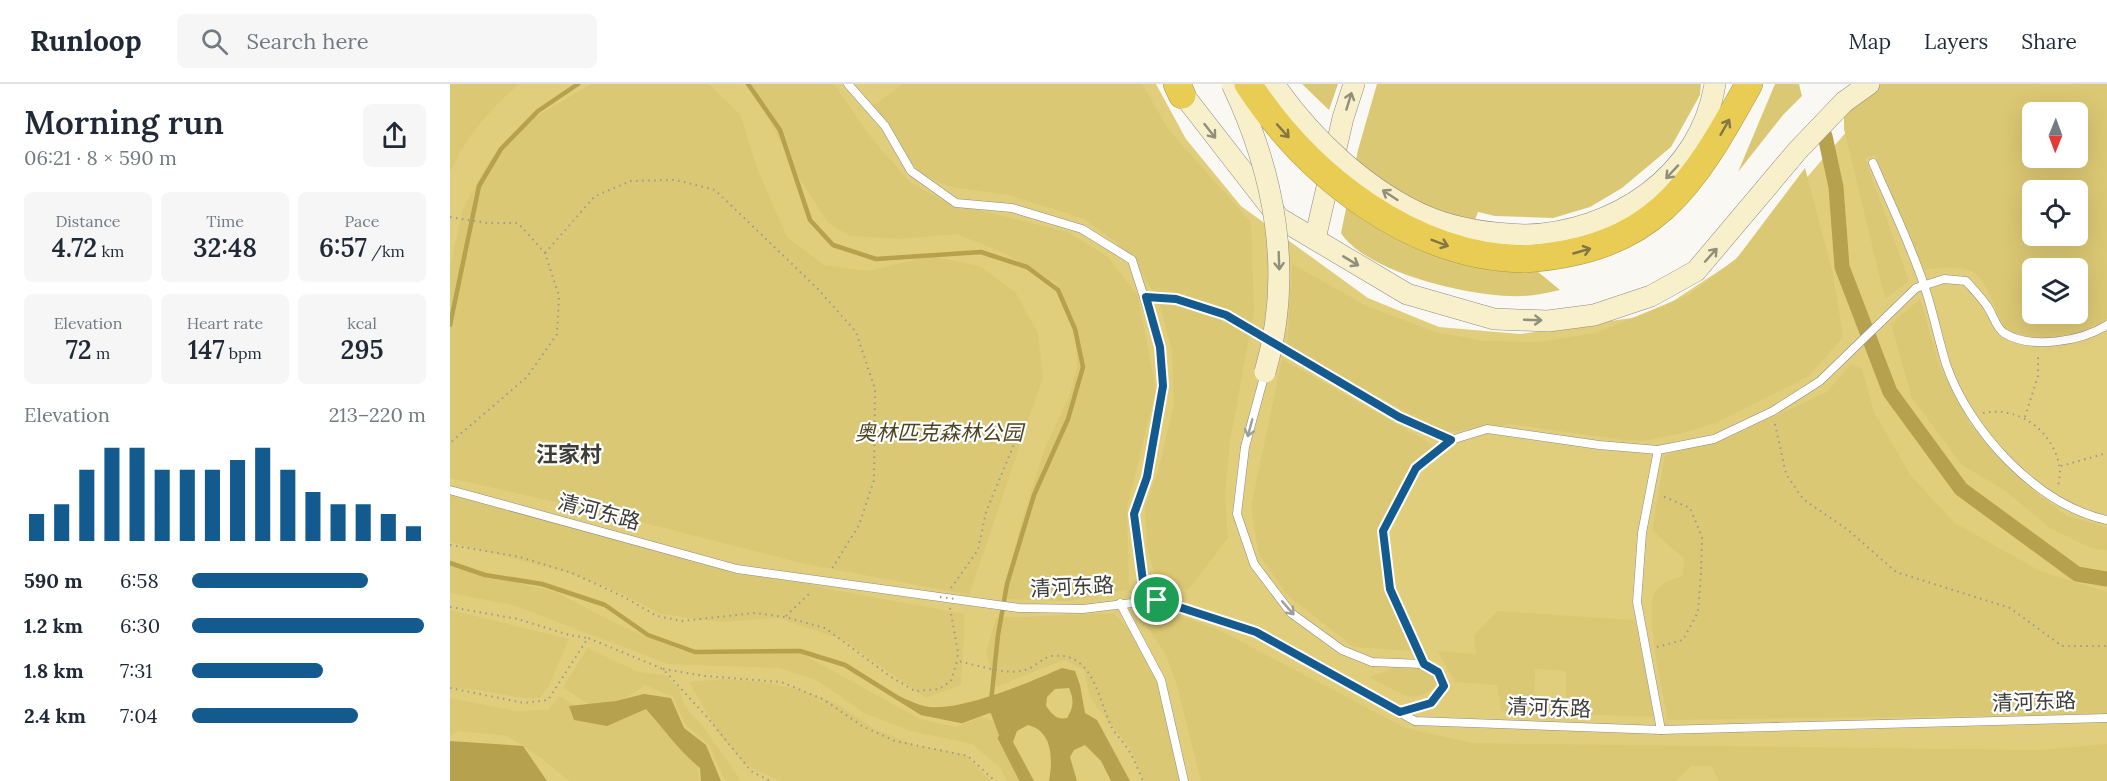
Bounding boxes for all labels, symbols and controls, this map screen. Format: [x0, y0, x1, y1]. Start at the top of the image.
search box [177, 14, 597, 68]
text: Runloop [30, 23, 141, 59]
icon: search [198, 25, 231, 58]
text: Search here [246, 27, 369, 55]
text: Map [1848, 28, 1891, 55]
text: Layers [1924, 28, 1988, 55]
text: Share [2021, 28, 2077, 55]
one-way arrow [1344, 92, 1355, 111]
text: Morning run [24, 101, 224, 143]
north arrow [2022, 102, 2088, 168]
map controls [2022, 102, 2088, 324]
button: share [363, 104, 426, 167]
one-way arrow [1719, 119, 1731, 136]
one-way arrow [1204, 122, 1217, 138]
one-way arrow [1276, 123, 1290, 138]
text: 06:21 · 8 × 590 m [24, 145, 177, 170]
one-way arrow [1665, 165, 1679, 180]
button: locate [2022, 180, 2088, 246]
one-way arrow [1382, 189, 1399, 201]
text: Distance [55, 211, 121, 231]
text: Time [206, 211, 244, 231]
text: Pace [345, 211, 379, 231]
text: 4.72 [52, 231, 97, 264]
text: 32:48 [193, 231, 257, 264]
text: 6:57 [319, 231, 367, 264]
one-way arrow [1430, 238, 1449, 249]
text: km [97, 241, 124, 261]
text: /km [367, 241, 405, 261]
one-way arrow [1572, 244, 1591, 256]
one-way arrow [1704, 248, 1718, 263]
one-way arrow [1273, 250, 1285, 270]
one-way arrow [1342, 255, 1359, 267]
button: layers [2022, 258, 2088, 324]
text: Elevation [54, 313, 122, 333]
text: Heart rate [187, 313, 263, 333]
text: kcal [347, 313, 377, 333]
one-way arrow [1523, 315, 1543, 326]
text: 72 [66, 333, 92, 366]
text: 147 [188, 333, 225, 366]
text: 295 [341, 333, 383, 366]
text: m [92, 343, 110, 363]
text: bpm [225, 343, 262, 363]
text: Elevation [24, 402, 110, 427]
text: 213–220 m [329, 402, 426, 427]
one-way arrow [1244, 418, 1255, 437]
park label: 奥林匹克森林公园 [855, 419, 1026, 446]
district label: 汪家村 [536, 440, 602, 468]
street label: 清河东路 [555, 488, 643, 535]
text: 590 m [24, 568, 83, 593]
text: 6:58 [120, 568, 159, 593]
street label: 清河东路 [1029, 571, 1115, 602]
pin [1131, 574, 1182, 625]
icon: arrive [1140, 583, 1173, 616]
one-way arrow [1281, 600, 1295, 615]
text: 1.2 km [24, 613, 83, 638]
text: 6:30 [120, 613, 160, 638]
text: 1.8 km [24, 658, 84, 683]
text: 7:31 [120, 658, 153, 683]
street label: 清河东路 [1992, 687, 2076, 716]
street label: 清河东路 [1507, 693, 1591, 722]
text: 2.4 km [24, 703, 86, 728]
text: 7:04 [120, 703, 157, 728]

